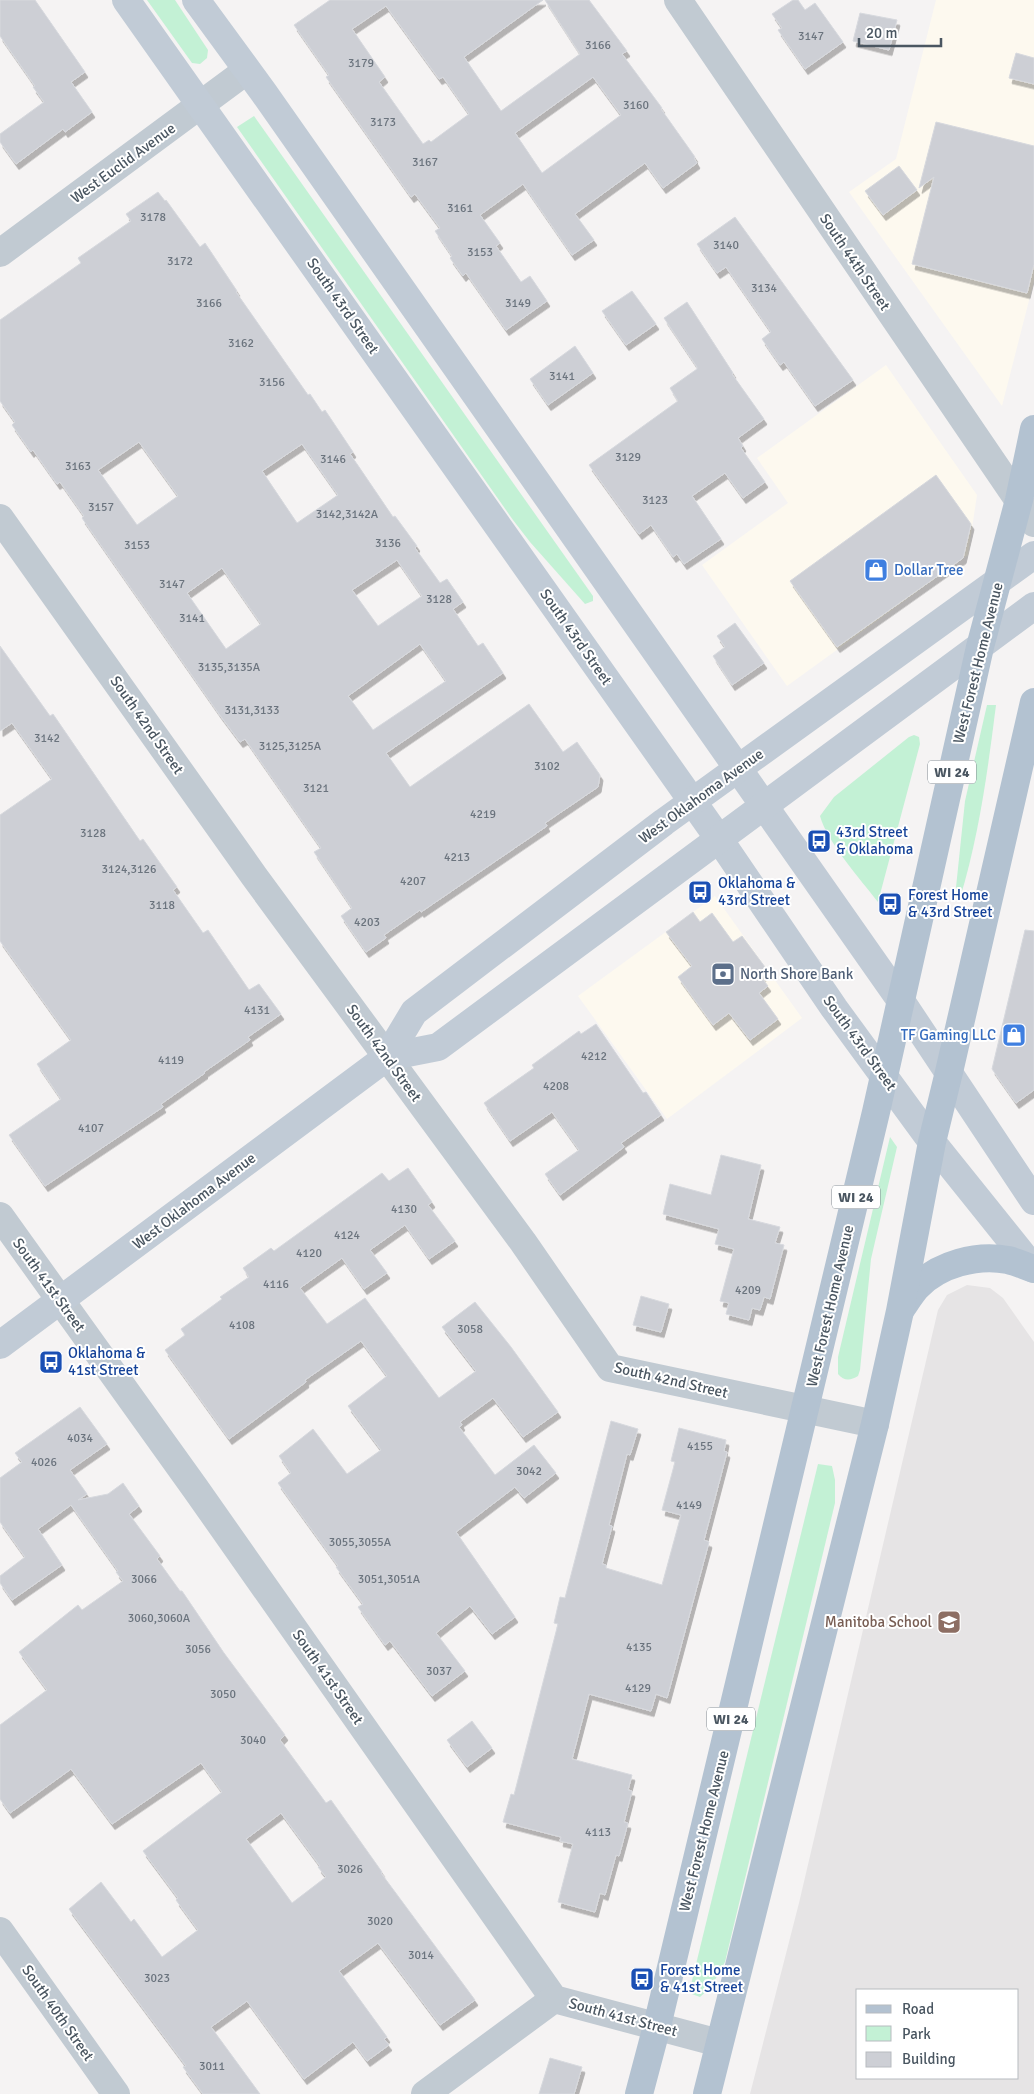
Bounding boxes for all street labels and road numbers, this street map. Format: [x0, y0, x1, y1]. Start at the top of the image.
street label: West Euclid Avenue [67, 119, 179, 207]
street label: South 44th Street [816, 210, 894, 314]
street label: South 43rd Street [303, 255, 383, 357]
street label: West Forest Home Avenue [949, 581, 1007, 745]
street label: South 43rd Street [536, 586, 616, 688]
street label: South 42nd Street [106, 672, 188, 778]
street label: West Oklahoma Avenue [635, 745, 767, 847]
road number: WI 24 [928, 760, 976, 784]
street label: South 43rd Street [820, 992, 900, 1094]
street label: South 42nd Street [343, 1001, 425, 1105]
street label: West Oklahoma Avenue [129, 1149, 259, 1253]
road number: WI 24 [832, 1186, 880, 1208]
street label: West Forest Home Avenue [803, 1223, 857, 1389]
street label: South 41st Street [9, 1235, 89, 1335]
street label: South 42nd Street [613, 1358, 729, 1402]
street label: South 41st Street [289, 1626, 367, 1728]
road number: WI 24 [707, 1708, 755, 1730]
street label: West Forest Home Avenue [675, 1749, 733, 1913]
street label: South 40th Street [18, 1962, 98, 2064]
street label: South 41st Street [567, 1994, 679, 2040]

